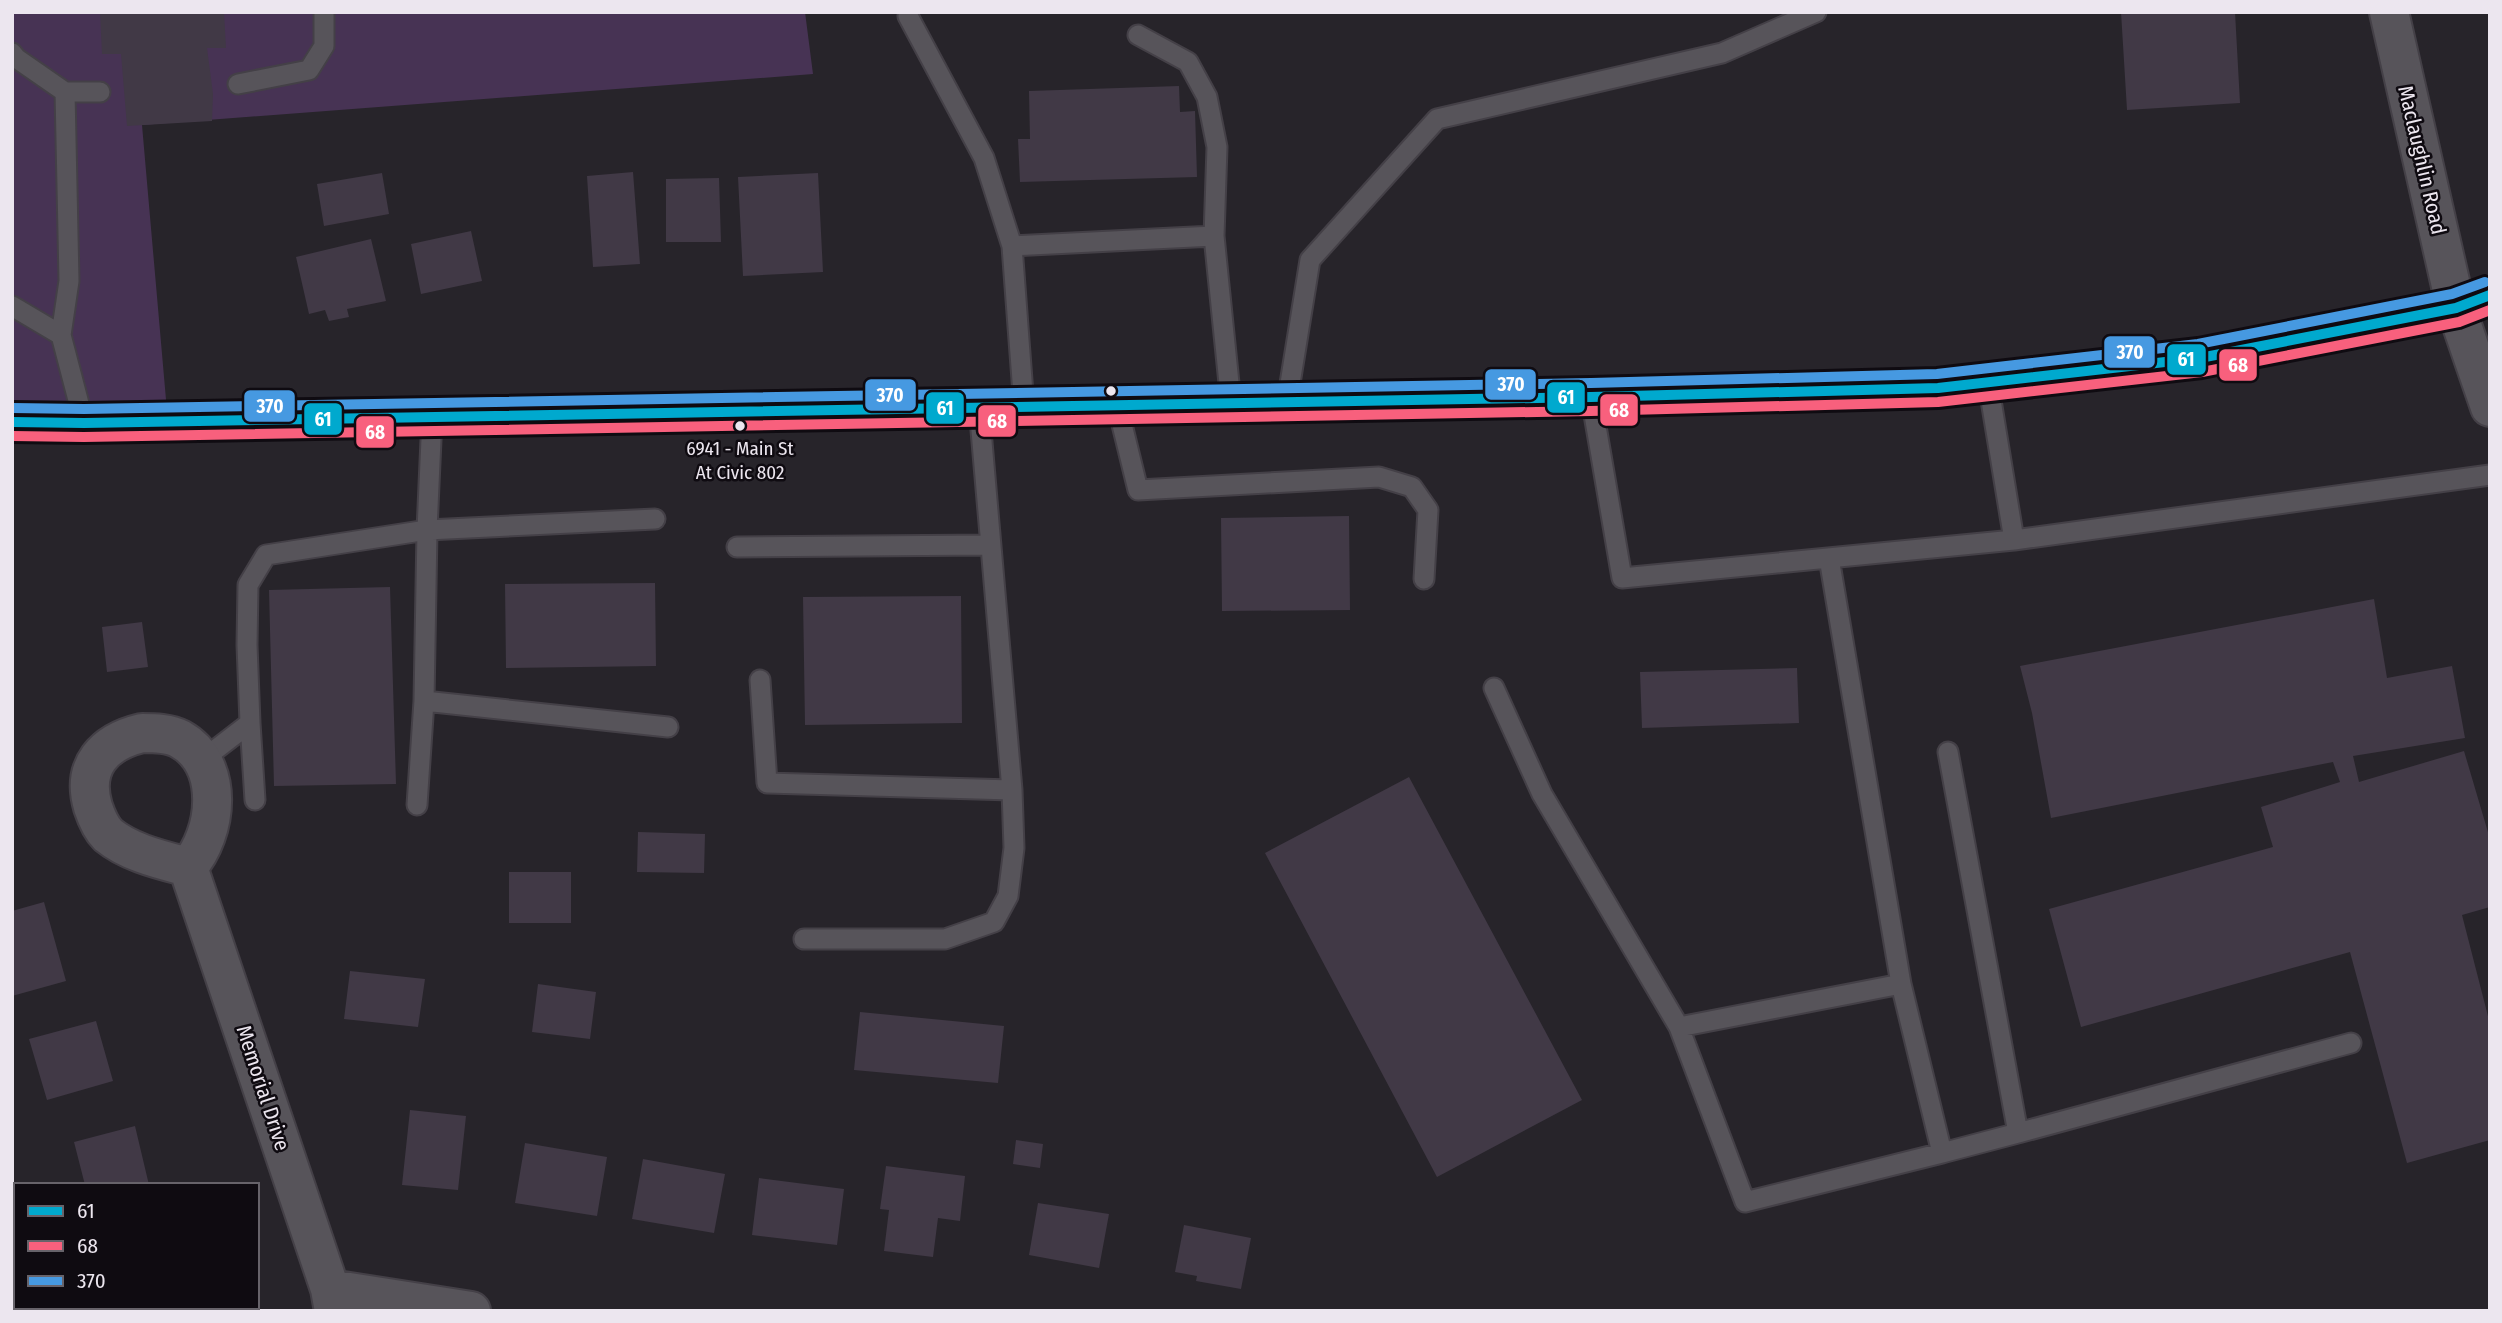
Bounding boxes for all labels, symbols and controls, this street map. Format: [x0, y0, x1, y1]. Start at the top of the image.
street label: Maclaughlin Road [2392, 83, 2452, 237]
line badge: 370 [2103, 335, 2156, 369]
text: 370 [2115, 341, 2144, 364]
line badge: 61 [2166, 343, 2207, 376]
text: 61 [2177, 348, 2195, 371]
line badge: 68 [2218, 348, 2258, 382]
text: 68 [2228, 354, 2248, 377]
line badge: 370 [1484, 368, 1537, 401]
text: 370 [1496, 373, 1525, 396]
line badge: 370 [864, 378, 917, 412]
line badge: 61 [1546, 381, 1586, 414]
text: 370 [875, 384, 904, 407]
unlabelled marker [1104, 384, 1118, 398]
text: 61 [1557, 386, 1575, 409]
line badge: 370 [243, 389, 296, 423]
line badge: 61 [925, 391, 965, 425]
line badge: 68 [1599, 393, 1639, 427]
text: 370 [255, 395, 284, 418]
text: 61 [936, 397, 954, 420]
text: 68 [1609, 399, 1629, 422]
line badge: 61 [303, 402, 343, 436]
line badge: 68 [977, 404, 1017, 438]
text: 61 [314, 408, 332, 431]
text: 68 [987, 410, 1007, 433]
line badge: 68 [355, 415, 395, 449]
marker: 6941 - Main St At Civic 802 [733, 419, 747, 433]
text: 68 [365, 421, 385, 444]
place label: 6941 - Main St At Civic 802 [686, 437, 795, 484]
street label: Memorial Drive [231, 1022, 295, 1154]
legend [14, 1183, 259, 1309]
text: 61 [77, 1198, 95, 1224]
text: 68 [77, 1233, 98, 1259]
text: 370 [77, 1268, 106, 1294]

